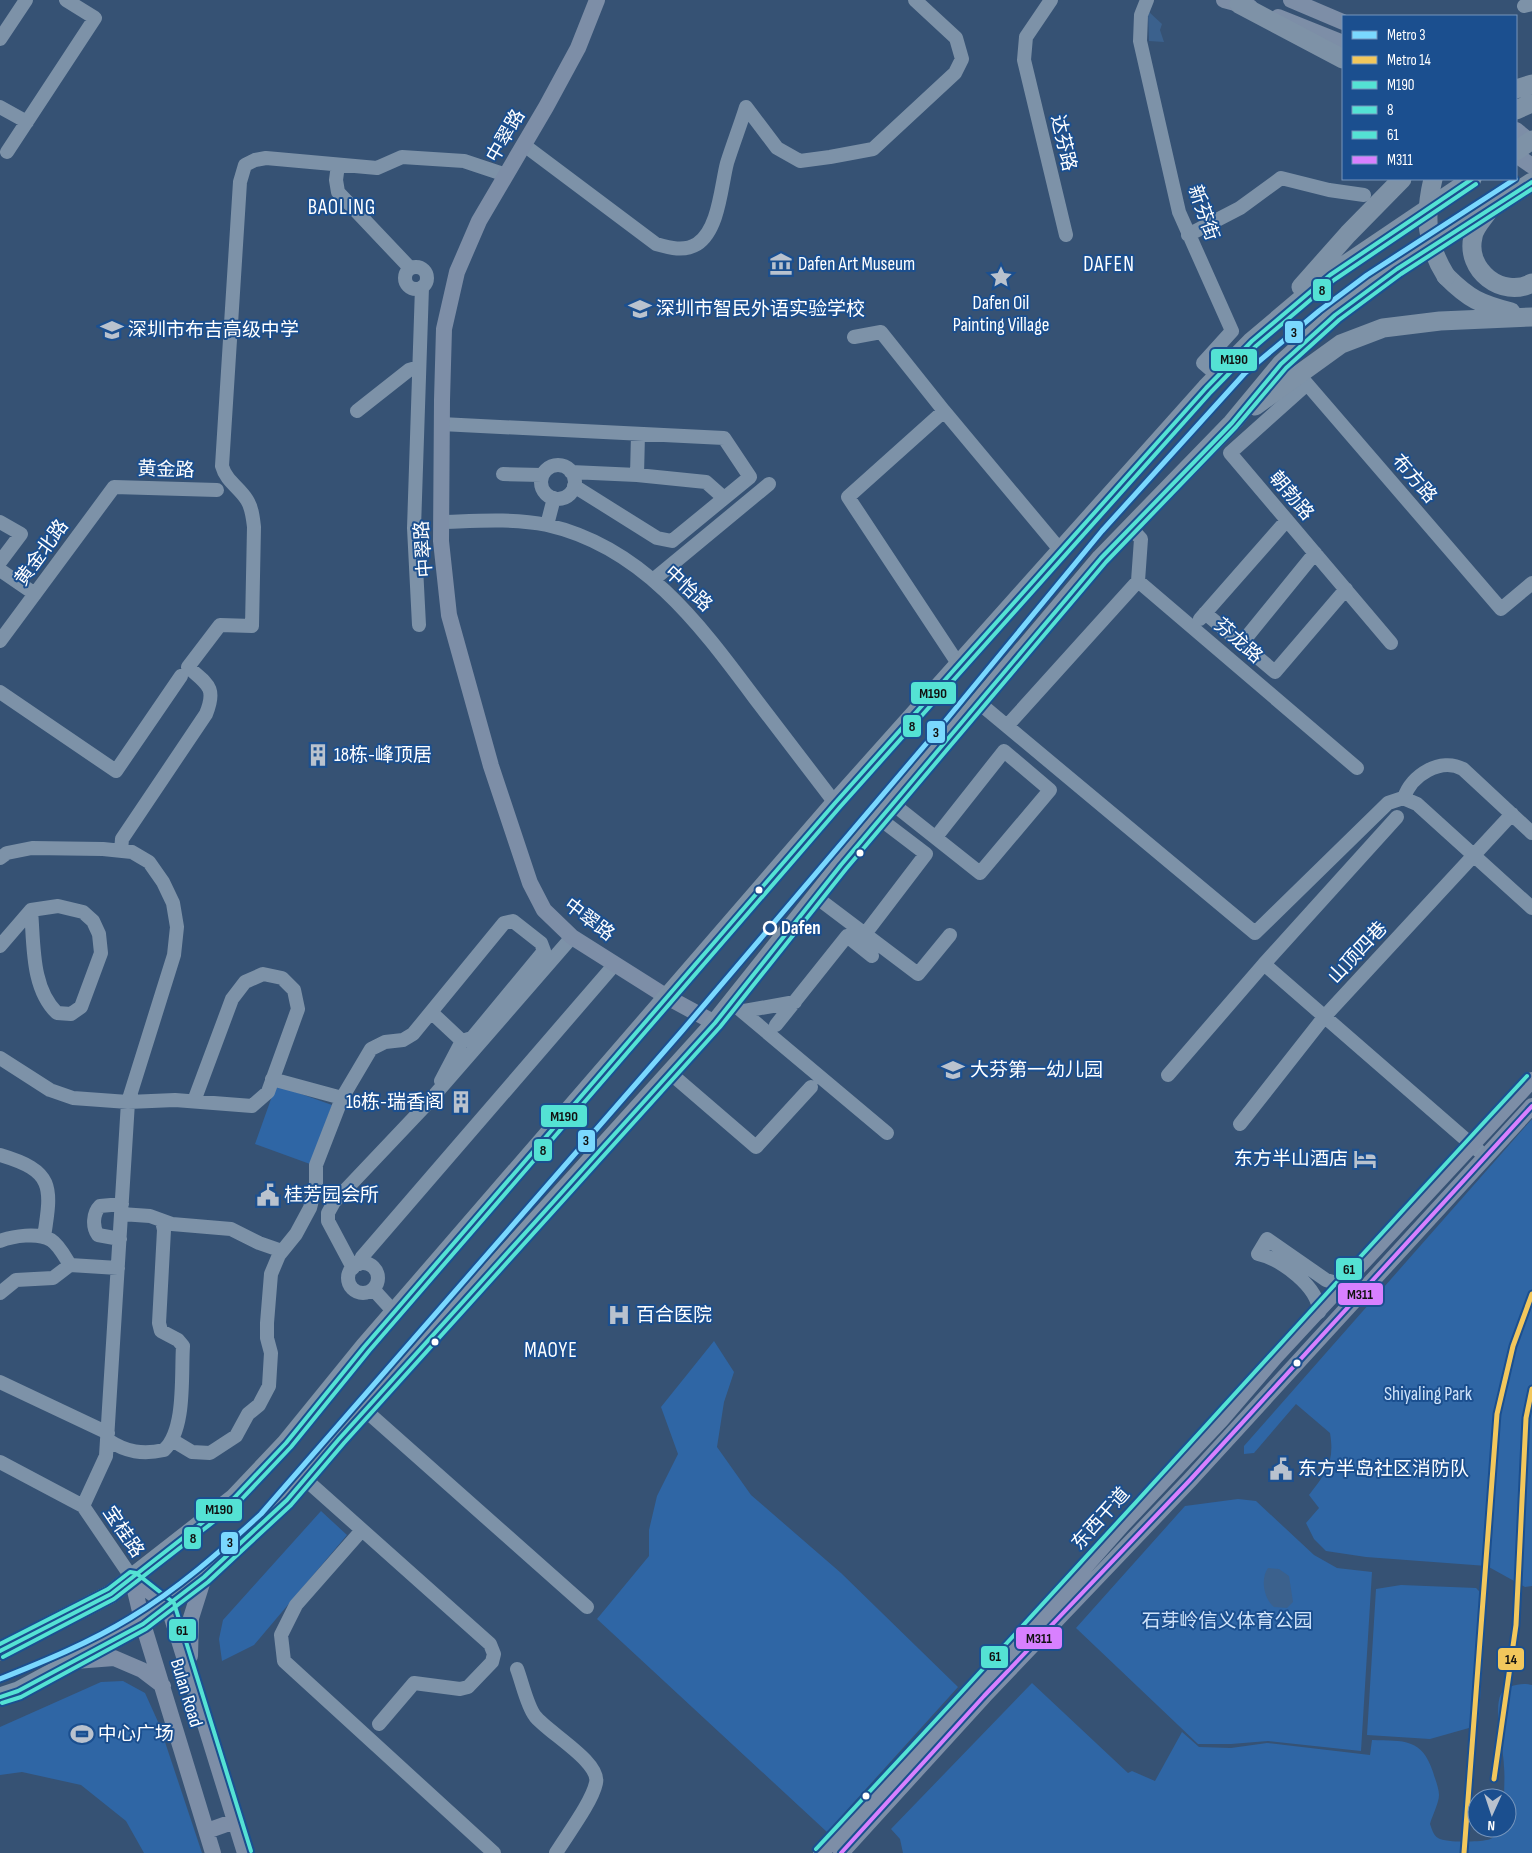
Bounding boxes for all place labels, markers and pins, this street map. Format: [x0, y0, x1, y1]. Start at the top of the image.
museum icon: Dafen Art Museum [768, 251, 794, 277]
place label: Dafen Art Museum [798, 253, 915, 276]
place icon: Dafen Oil Painting Village [988, 264, 1014, 290]
place label: Dafen Oil Painting Village [953, 292, 1049, 337]
school or university icon: 深圳市智民外语实验学校 [627, 296, 653, 322]
place label: 深圳市智民外语实验学校 [656, 298, 865, 321]
school or university icon: 深圳市布吉高级中学 [99, 317, 125, 343]
place label: 深圳市布吉高级中学 [128, 319, 299, 342]
building icon: 18栋-峰顶居 [305, 742, 331, 768]
place label: 18栋-峰顶居 [334, 744, 432, 767]
unlabelled marker [855, 848, 865, 858]
unlabelled marker [754, 885, 764, 895]
place label: Dafen [781, 917, 821, 940]
marker: Dafen [763, 921, 777, 935]
school or university icon: 大芬第一幼儿园 [940, 1057, 966, 1083]
place label: 大芬第一幼儿园 [970, 1059, 1103, 1082]
building icon: 16栋-瑞香阁 [448, 1089, 474, 1115]
place label: 16栋-瑞香阁 [346, 1091, 444, 1114]
hotel icon: 东方半山酒店 [1352, 1146, 1378, 1172]
place label: 东方半山酒店 [1234, 1148, 1348, 1171]
public building icon: 桂芳园会所 [255, 1182, 281, 1208]
place label: 桂芳园会所 [284, 1184, 379, 1207]
hospital icon: 百合医院 [606, 1302, 632, 1328]
place label: 百合医院 [636, 1304, 712, 1327]
unlabelled marker [430, 1337, 440, 1347]
unlabelled marker [1292, 1358, 1302, 1368]
public building icon: 东方半岛社区消防队 [1268, 1456, 1294, 1482]
place label: 东方半岛社区消防队 [1298, 1458, 1469, 1481]
sports icon: 中心广场 [69, 1721, 95, 1747]
place label: 中心广场 [98, 1723, 174, 1746]
unlabelled marker [861, 1791, 871, 1801]

